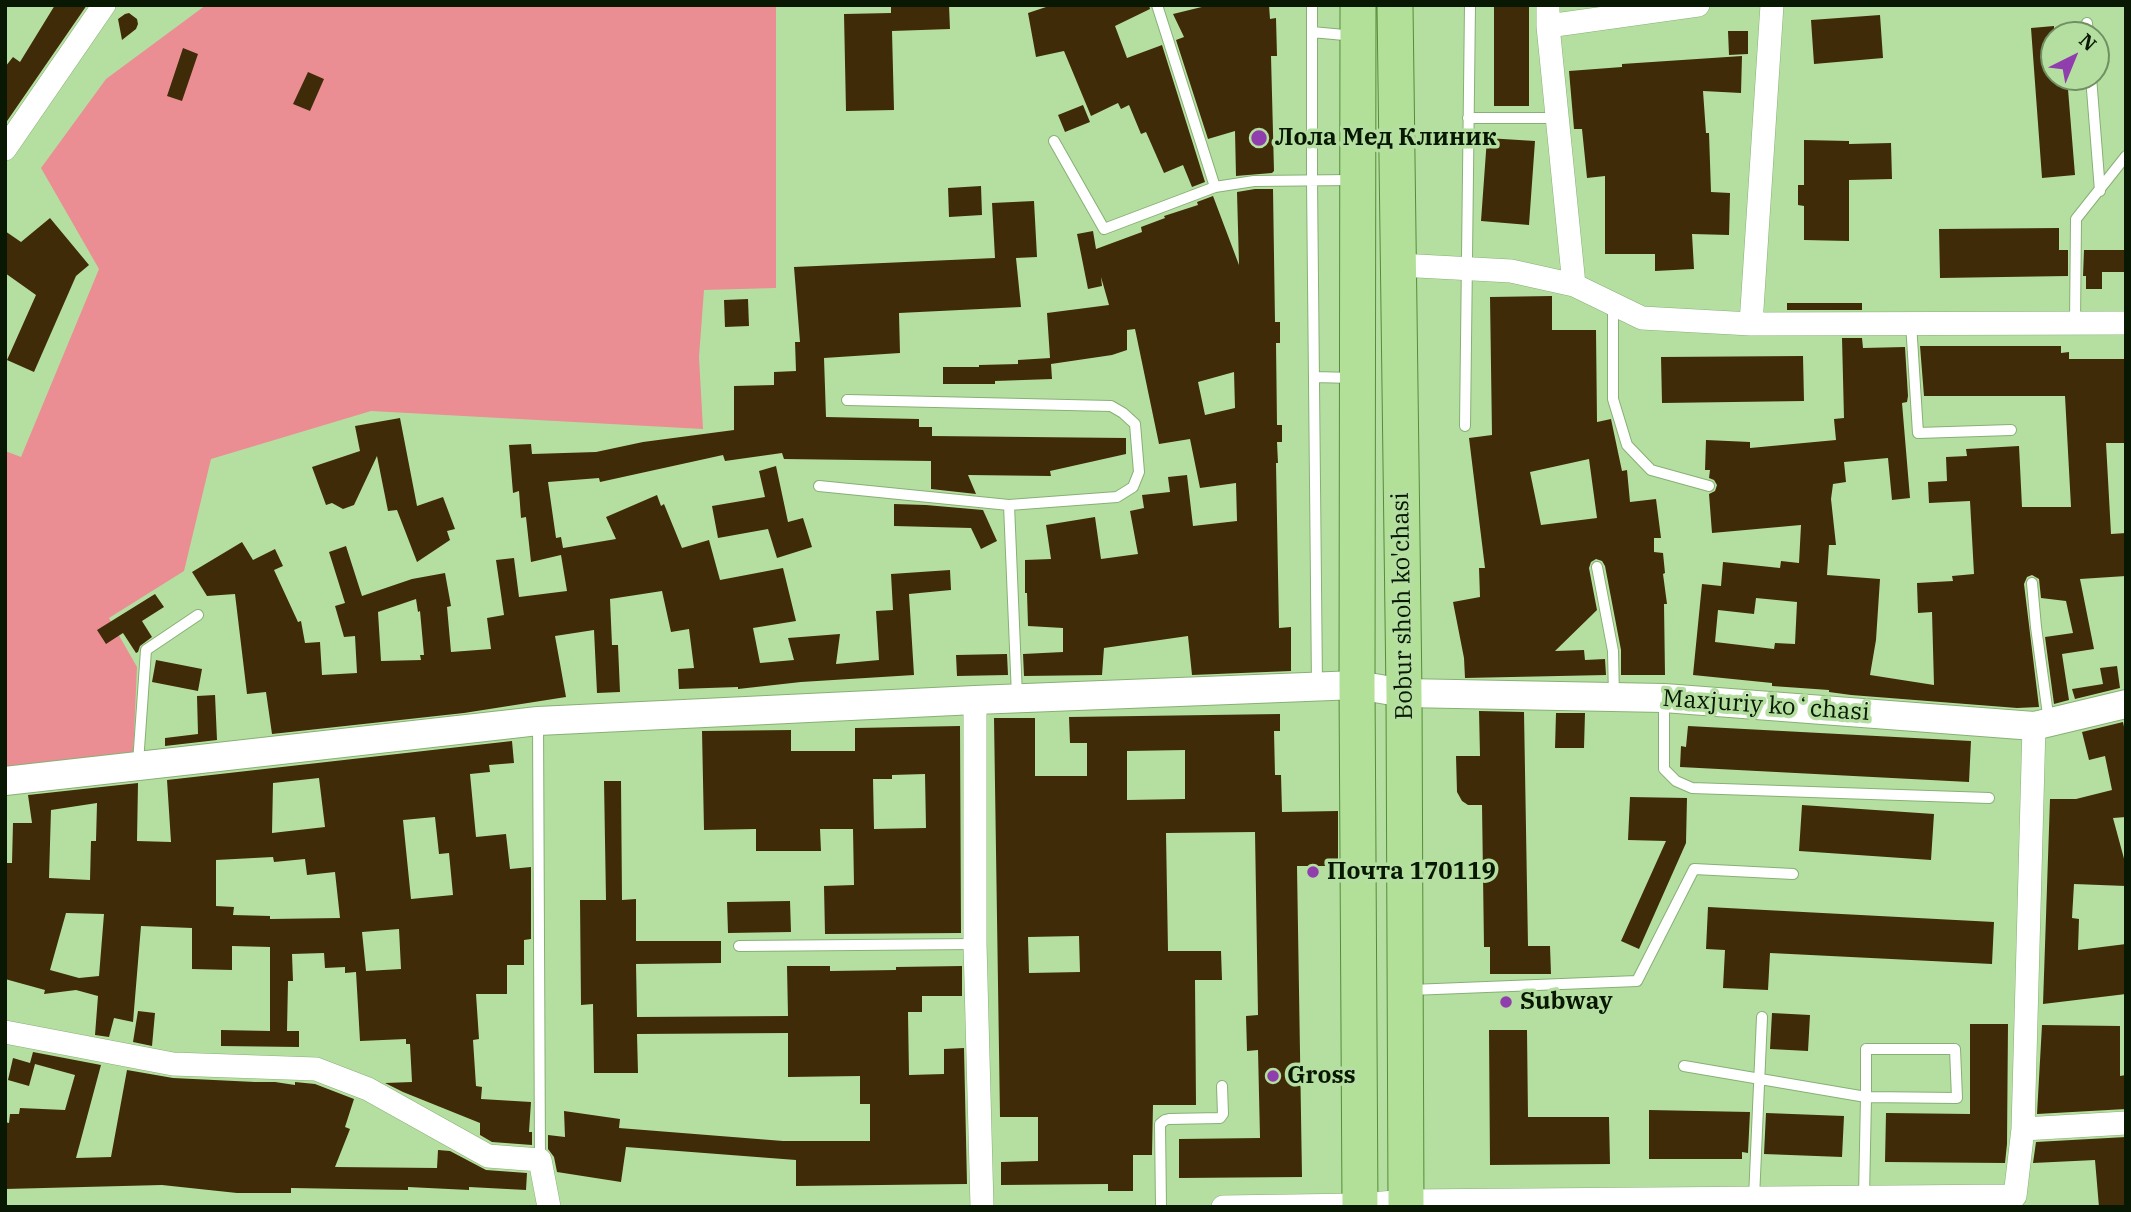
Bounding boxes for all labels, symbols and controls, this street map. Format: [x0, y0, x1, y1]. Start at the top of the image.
north arrow [2040, 21, 2110, 91]
text: N [2074, 28, 2102, 56]
place label: Лола Мед Клиник [1275, 124, 1496, 152]
marker: Лола Мед Клиник [1249, 128, 1269, 148]
street label: Bobur shoh ko'chasi [1387, 492, 1419, 720]
street label: Maxjuriy koʻchasi [1661, 684, 1871, 728]
place label: Почта 170119 [1327, 858, 1496, 886]
marker: Почта 170119 [1305, 864, 1321, 880]
place label: Subway [1520, 988, 1613, 1016]
marker: Subway [1498, 994, 1514, 1010]
place label: Gross [1287, 1062, 1356, 1090]
marker: Gross [1265, 1068, 1281, 1084]

